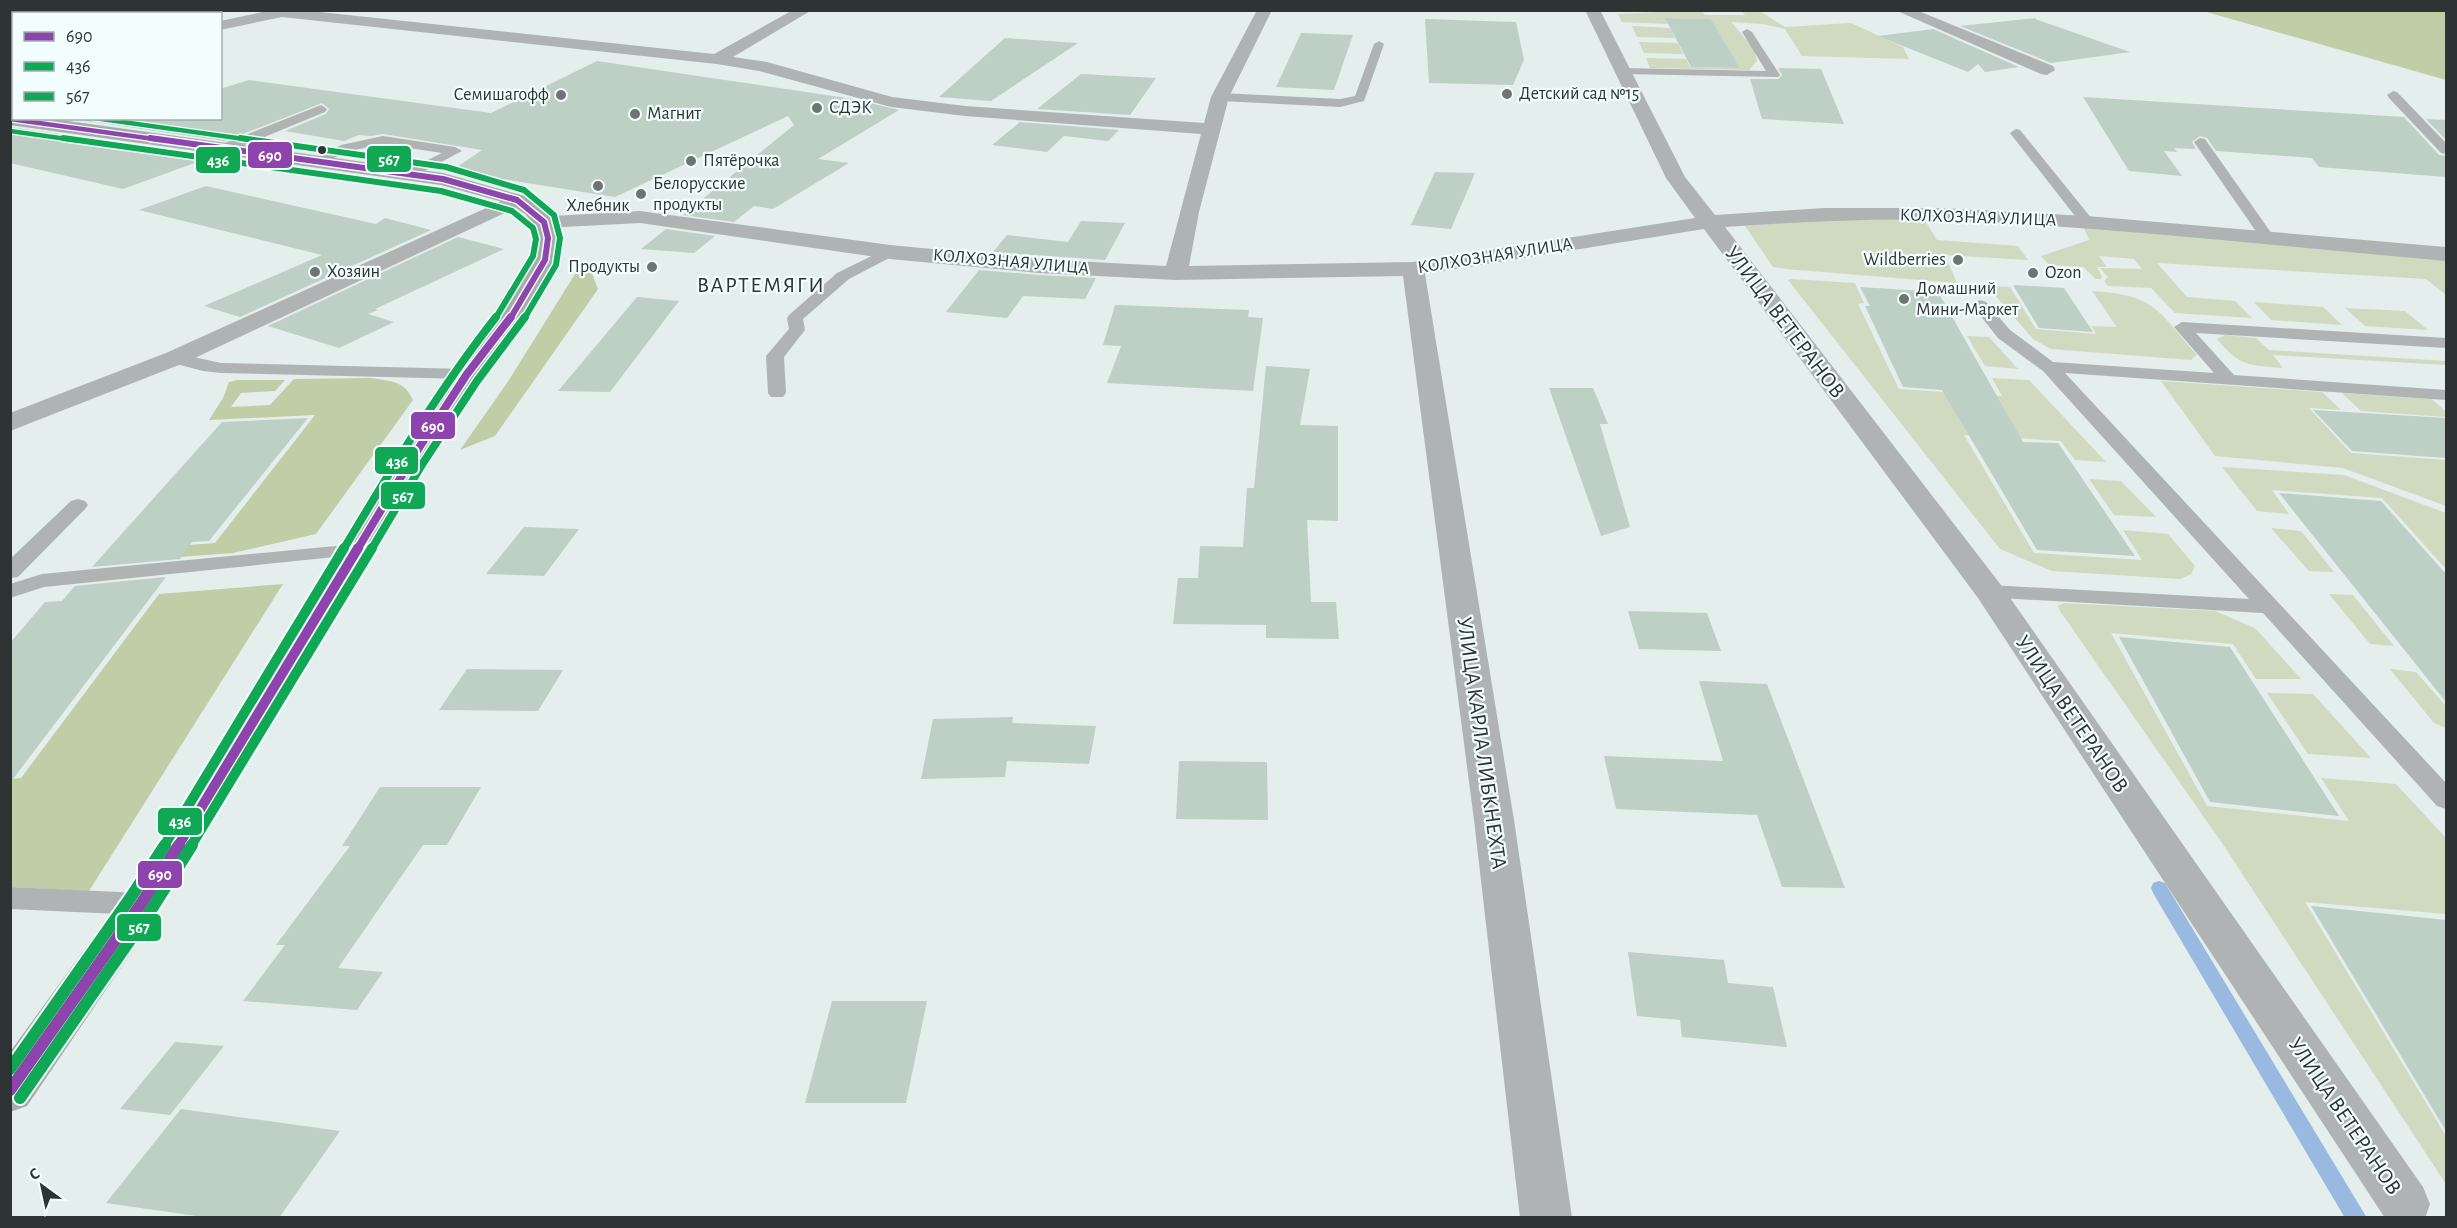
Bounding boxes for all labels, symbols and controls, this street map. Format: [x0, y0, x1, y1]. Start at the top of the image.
legend [12, 12, 222, 120]
text: 690 [66, 28, 92, 46]
text: 436 [66, 58, 91, 76]
place label: Детский сад №15 [1519, 85, 1639, 103]
place label: Семишагофф [454, 86, 549, 104]
marker: Детский сад №15 [1500, 87, 1514, 101]
text: 567 [66, 88, 90, 106]
marker: Семишагофф [554, 88, 568, 102]
place label: СДЭК [829, 99, 872, 117]
marker: СДЭК [810, 101, 824, 115]
place label: Магнит [647, 105, 702, 123]
marker: Магнит [628, 107, 642, 121]
line badge: 690 [247, 141, 293, 169]
unlabelled marker [316, 144, 328, 156]
line badge: 567 [366, 145, 412, 173]
line badge: 436 [195, 146, 241, 174]
text: 690 [258, 148, 282, 164]
text: 567 [378, 152, 400, 168]
place label: Пятёрочка [703, 152, 780, 170]
text: 436 [207, 153, 230, 169]
marker: Пятёрочка [684, 154, 698, 168]
place label: Белорусские продукты [653, 175, 745, 214]
marker: Хлебник [591, 179, 605, 193]
marker: Белорусские продукты [634, 187, 648, 201]
place label: Хлебник [566, 196, 630, 215]
street label: КОЛХОЗНАЯ УЛИЦА [1899, 206, 2057, 230]
street label: КОЛХОЗНАЯ УЛИЦА [1416, 235, 1574, 277]
street label: УЛИЦА ВЕТЕРАНОВ [1721, 242, 1849, 402]
street label: КОЛХОЗНАЯ УЛИЦА [932, 246, 1090, 278]
place label: Wildberries [1863, 251, 1946, 269]
marker: Wildberries [1951, 253, 1965, 267]
place label: Продукты [568, 258, 640, 276]
marker: Продукты [645, 260, 659, 274]
place label: Хозяин [327, 263, 380, 281]
place label: Ozon [2045, 264, 2082, 282]
marker: Хозяин [308, 265, 322, 279]
marker: Ozon [2026, 266, 2040, 280]
district label: ВАРТЕМЯГИ [697, 274, 825, 296]
place label: Домашний Мини-Маркет [1916, 280, 2019, 319]
marker: Домашний Мини-Маркет [1897, 292, 1911, 306]
line badge: 690 [410, 411, 456, 440]
text: 690 [421, 419, 445, 435]
line badge: 436 [374, 446, 419, 475]
text: 436 [386, 454, 409, 470]
line badge: 567 [380, 481, 426, 510]
text: 567 [392, 489, 414, 505]
street label: УЛИЦА КАРЛА ЛИБКНЕХТА [1453, 615, 1511, 871]
street label: УЛИЦА ВЕТЕРАНОВ [2011, 632, 2133, 796]
line badge: 436 [157, 807, 203, 836]
text: 436 [169, 814, 192, 830]
line badge: 690 [137, 860, 183, 889]
text: 690 [148, 867, 172, 883]
line badge: 567 [116, 913, 162, 942]
text: 567 [128, 920, 150, 936]
street label: УЛИЦА ВЕТЕРАНОВ [2284, 1034, 2406, 1198]
north arrow [12, 1156, 72, 1216]
text: С [26, 1165, 43, 1183]

